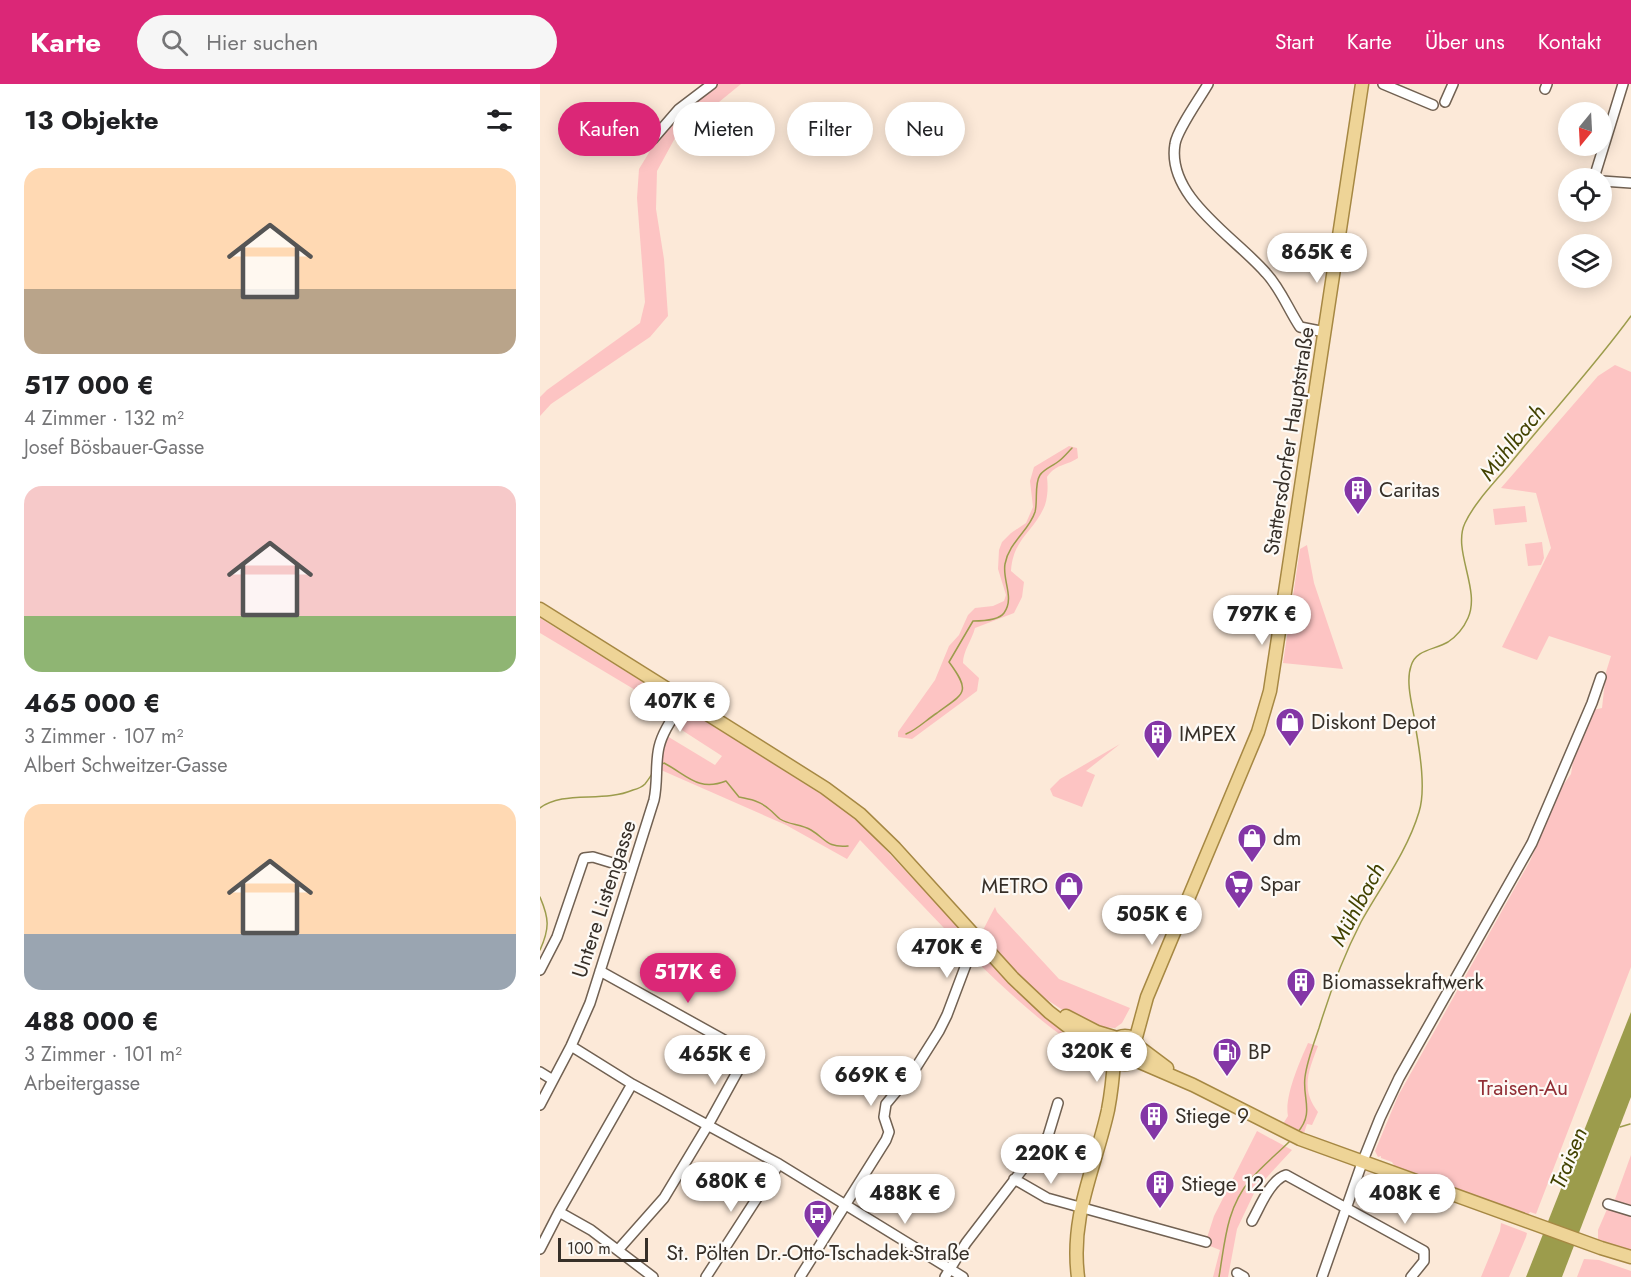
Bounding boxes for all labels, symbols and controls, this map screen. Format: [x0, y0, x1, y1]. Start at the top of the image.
search box [137, 15, 557, 69]
text: Karte [30, 22, 101, 63]
icon: search [158, 26, 191, 59]
text: Hier suchen [206, 26, 318, 58]
text: Start [1275, 27, 1314, 57]
text: Karte [1347, 27, 1392, 57]
text: Über uns [1425, 27, 1505, 57]
text: Kontakt [1538, 27, 1601, 57]
text: 13 Objekte [24, 101, 159, 139]
chip: Kaufen [558, 102, 661, 156]
chip: Mieten [673, 102, 775, 156]
chip: Filter [787, 102, 873, 156]
chip: Neu [885, 102, 965, 156]
north arrow [1558, 102, 1612, 156]
map controls [1558, 102, 1612, 288]
icon: filters [483, 104, 516, 137]
button: locate [1558, 168, 1612, 222]
icon: home [216, 207, 324, 315]
pin: 865K € [1268, 233, 1366, 284]
button: layers [1558, 234, 1612, 288]
text: 865K € [1281, 238, 1353, 267]
street label: Stattersdorfer Hauptstraße [1256, 324, 1322, 557]
text: 517 000 € [24, 366, 154, 404]
water label: Mühlbach [1471, 397, 1553, 487]
text: 4 Zimmer · 132 m² [24, 404, 184, 433]
text: Josef Bösbauer-Gasse [24, 433, 204, 462]
building icon: Caritas [1342, 474, 1374, 516]
place label: Caritas [1379, 475, 1440, 505]
icon: home [216, 525, 324, 633]
pin: 797K € [1213, 595, 1311, 646]
text: 797K € [1227, 600, 1297, 629]
pin: 407K € [631, 682, 729, 733]
text: 465 000 € [24, 684, 161, 722]
text: 407K € [644, 687, 716, 716]
shop icon: Diskont Depot [1274, 706, 1306, 748]
place label: Diskont Depot [1311, 707, 1436, 737]
building icon: IMPEX [1142, 718, 1174, 760]
place label: IMPEX [1179, 719, 1236, 749]
text: 3 Zimmer · 107 m² [24, 722, 183, 751]
text: Albert Schweitzer-Gasse [24, 751, 227, 780]
street label: Untere Listengasse [564, 816, 644, 982]
shop icon: dm [1236, 822, 1268, 864]
place label: dm [1273, 823, 1301, 853]
icon: home [216, 843, 324, 951]
water label: Mühlbach [1322, 857, 1392, 951]
supermarket icon: Spar [1223, 868, 1255, 910]
place label: Spar [1260, 869, 1302, 899]
shop icon: METRO [1053, 870, 1085, 912]
place label: METRO [981, 871, 1048, 901]
pin: 505K € [1103, 895, 1201, 946]
text: 505K € [1116, 900, 1188, 929]
pin: 470K € [898, 928, 996, 979]
text: 470K € [911, 933, 983, 962]
pin: 517K € [639, 953, 737, 1004]
text: 517K € [654, 958, 722, 987]
building icon: Biomassekraftwerk [1285, 966, 1317, 1008]
place label: Biomassekraftwerk [1322, 967, 1484, 997]
text: 488 000 € [24, 1002, 159, 1040]
pin: 320K € [1048, 1032, 1146, 1083]
pin: 465K € [666, 1035, 764, 1086]
fuel station icon: BP [1211, 1036, 1243, 1078]
text: 320K € [1061, 1037, 1133, 1066]
place label: BP [1248, 1037, 1271, 1067]
text: 3 Zimmer · 101 m² [24, 1040, 182, 1069]
text: 465K € [678, 1040, 752, 1069]
pin: 669K € [822, 1056, 920, 1107]
text: 669K € [834, 1061, 908, 1090]
text: Arbeitergasse [24, 1069, 140, 1098]
park label: Traisen-Au [1478, 1073, 1568, 1103]
building icon: Stiege 9 [1138, 1100, 1170, 1142]
place label: Stiege 9 [1175, 1101, 1249, 1131]
water label: Traisen [1541, 1122, 1595, 1194]
pin: 220K € [1002, 1134, 1100, 1185]
text: 220K € [1015, 1139, 1087, 1168]
pin: 680K € [682, 1162, 780, 1213]
text: 680K € [695, 1167, 767, 1196]
building icon: Stiege 12 [1144, 1168, 1176, 1210]
place label: Stiege 12 [1181, 1169, 1264, 1199]
pin: 488K € [856, 1174, 954, 1225]
pin: 408K € [1356, 1174, 1454, 1225]
text: 488K € [869, 1179, 941, 1208]
text: 408K € [1369, 1179, 1441, 1208]
bus stop icon: St. Pölten Dr.-Otto-Tschadek-Straße [802, 1198, 834, 1240]
scale bar [558, 1235, 648, 1262]
text: 100 m [567, 1237, 611, 1260]
place label: St. Pölten Dr.-Otto-Tschadek-Straße [666, 1238, 970, 1268]

